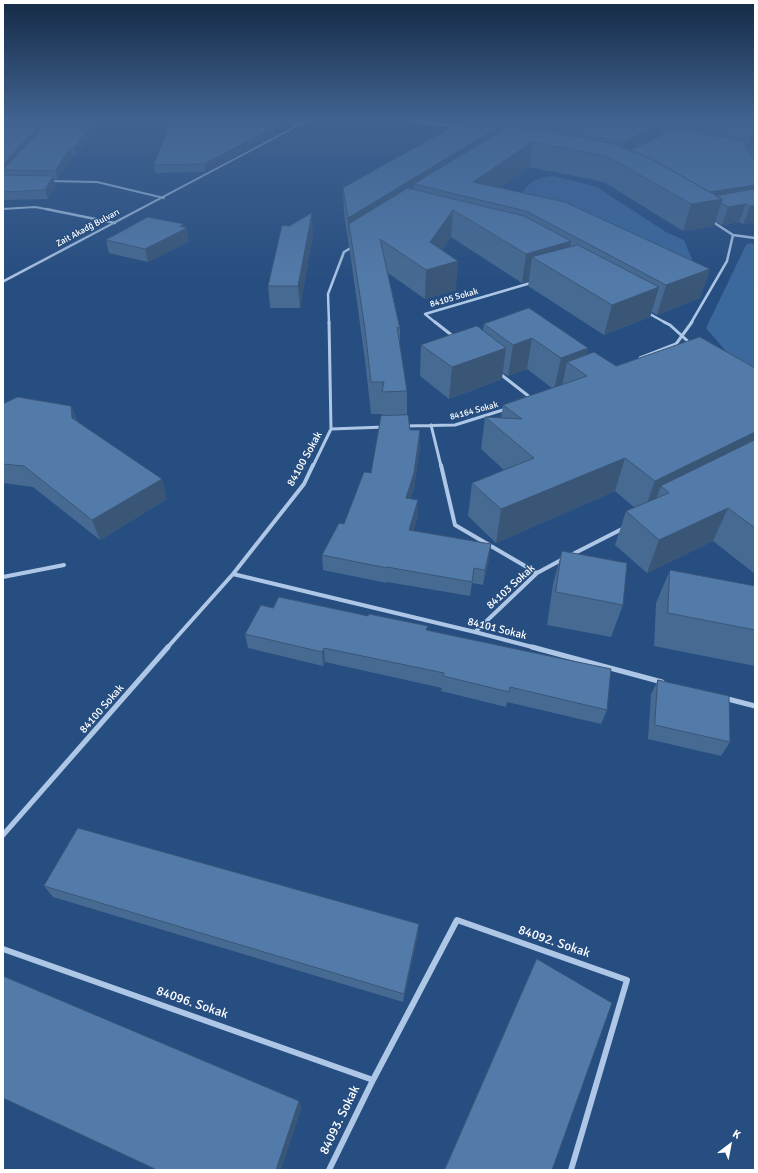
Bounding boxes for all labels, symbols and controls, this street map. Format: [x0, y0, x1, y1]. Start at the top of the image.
street label: Zait Akadğ Bulvarı [54, 207, 122, 249]
street label: 84105 Sokak [429, 286, 479, 310]
street label: 84164 Sokak [449, 399, 499, 423]
street label: 84100 Sokak [285, 429, 325, 489]
street label: 84103 Sokak [484, 562, 538, 612]
street label: 84101 Sokak [466, 615, 528, 643]
street label: 84100 Sokak [77, 682, 127, 736]
street label: 84092. Sokak [516, 922, 592, 962]
street label: 84096. Sokak [154, 983, 230, 1023]
street label: 84093. Sokak [317, 1083, 363, 1157]
north arrow [710, 1125, 750, 1165]
text: K [730, 1127, 743, 1142]

